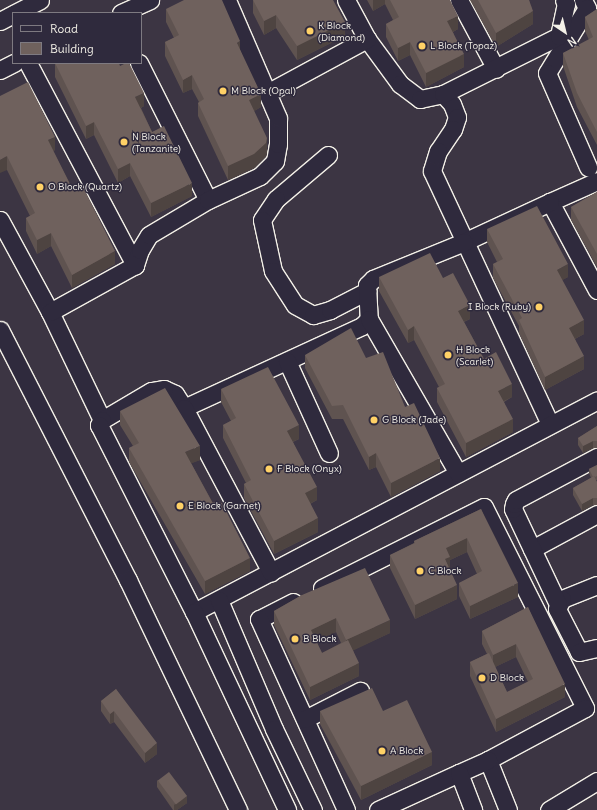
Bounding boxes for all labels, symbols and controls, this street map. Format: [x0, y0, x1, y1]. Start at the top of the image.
legend [12, 12, 142, 64]
north arrow [545, 12, 585, 52]
place label: K Block (Diamond) [318, 19, 365, 42]
text: Road [50, 21, 78, 36]
marker: K Block (Diamond) [305, 26, 315, 36]
text: N [565, 34, 579, 50]
place label: L Block (Topaz) [430, 40, 497, 52]
text: Building [50, 41, 94, 56]
marker: L Block (Topaz) [417, 41, 427, 51]
place label: M Block (Opal) [231, 85, 296, 97]
marker: M Block (Opal) [218, 86, 228, 96]
place label: N Block (Tanzanite) [132, 130, 181, 154]
marker: N Block (Tanzanite) [119, 137, 129, 147]
place label: O Block (Quartz) [48, 181, 122, 193]
marker: O Block (Quartz) [35, 182, 45, 192]
place label: I Block (Ruby) [468, 301, 531, 313]
marker: I Block (Ruby) [534, 302, 544, 312]
place label: H Block (Scarlet) [456, 343, 493, 366]
marker: H Block (Scarlet) [443, 350, 453, 360]
place label: G Block (Jade) [382, 414, 446, 426]
marker: G Block (Jade) [369, 415, 379, 425]
place label: F Block (Onyx) [277, 463, 342, 475]
marker: F Block (Onyx) [264, 464, 274, 474]
place label: E Block (Garnet) [188, 500, 260, 512]
marker: E Block (Garnet) [175, 501, 185, 511]
place label: C Block [428, 565, 462, 577]
marker: C Block [415, 566, 425, 576]
place label: B Block [303, 633, 337, 645]
marker: B Block [290, 634, 300, 644]
place label: D Block [490, 672, 524, 684]
marker: D Block [477, 673, 487, 683]
place label: A Block [390, 745, 423, 757]
marker: A Block [377, 746, 387, 756]

